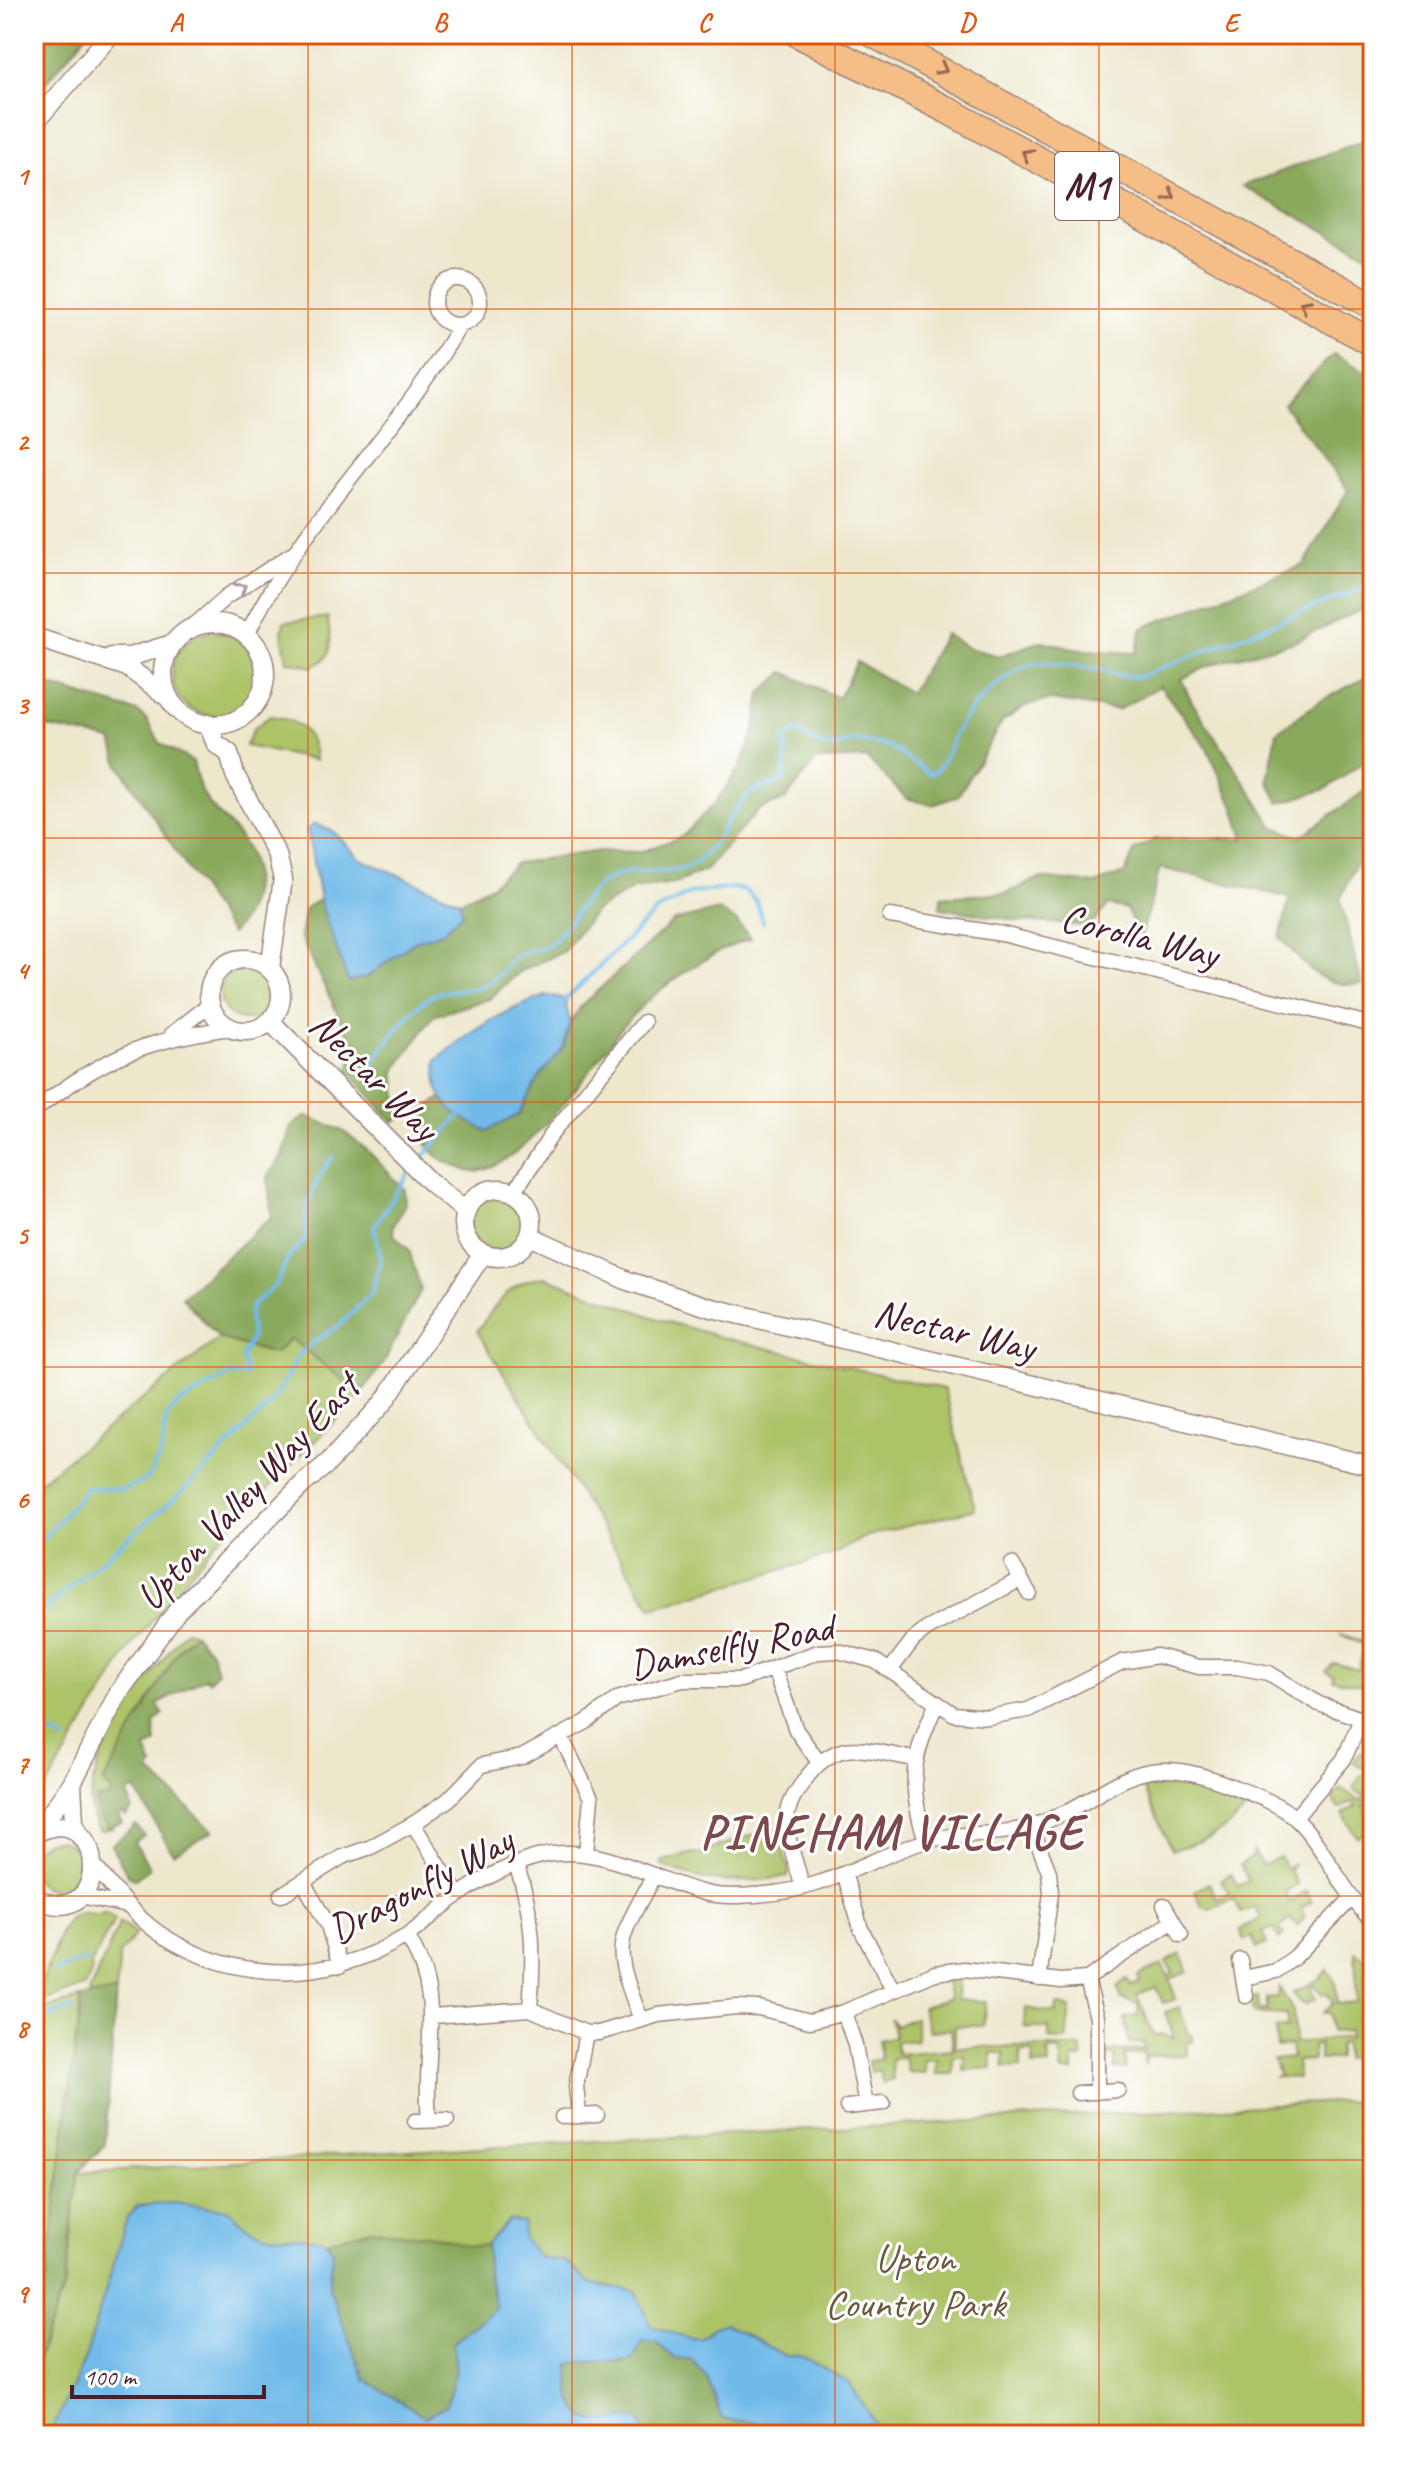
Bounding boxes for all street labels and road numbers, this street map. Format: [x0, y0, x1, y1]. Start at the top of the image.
road number: M1 [1055, 152, 1119, 220]
street label: Corolla Way [1056, 892, 1227, 980]
street label: Nectar Way [299, 1000, 452, 1154]
street label: Nectar Way [869, 1287, 1043, 1374]
street label: Upton Valley Way East [125, 1358, 374, 1621]
street label: Damselfly Road [625, 1601, 843, 1690]
street label: Dragonfly Way [320, 1814, 523, 1954]

